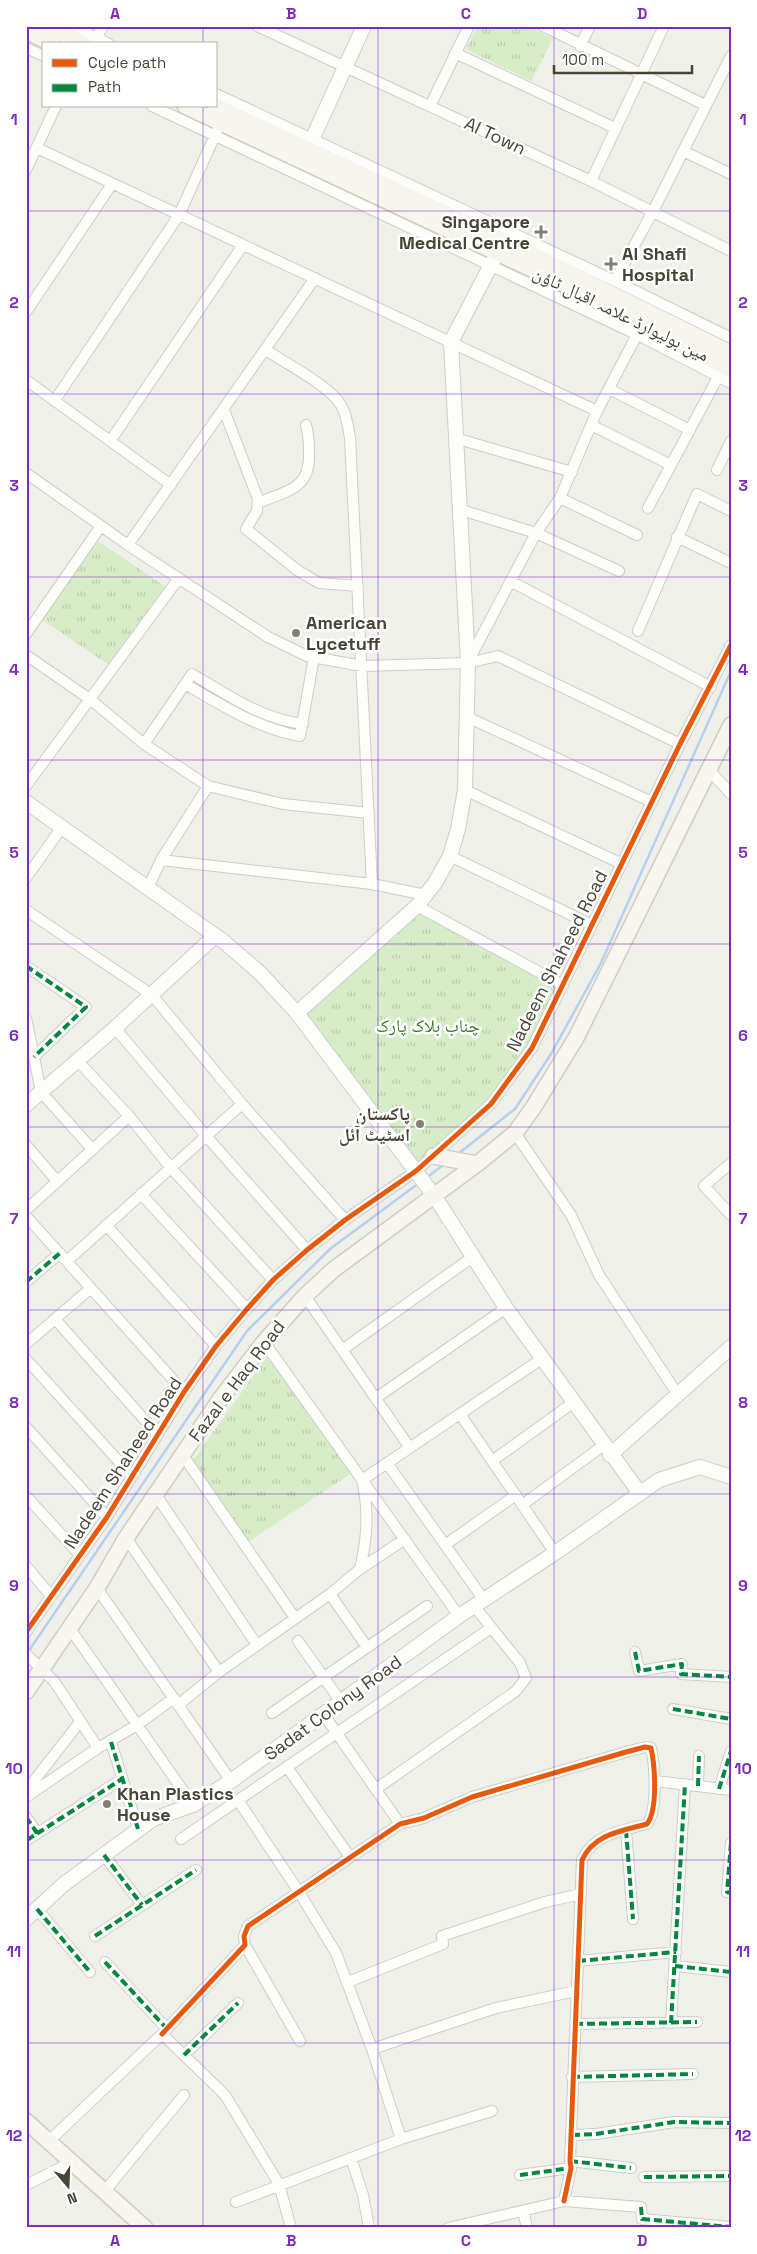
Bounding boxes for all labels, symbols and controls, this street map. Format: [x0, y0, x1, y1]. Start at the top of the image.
text: A [110, 3, 120, 24]
text: B [286, 3, 296, 24]
text: C [461, 3, 471, 24]
text: D [637, 3, 647, 24]
legend [42, 42, 218, 108]
scale bar [554, 42, 692, 74]
text: 100 m [562, 50, 604, 69]
text: Cycle path [88, 53, 166, 72]
text: Path [88, 77, 121, 96]
text: 1 [10, 109, 18, 130]
text: 1 [739, 109, 747, 130]
street label: AI Town [461, 111, 530, 160]
place label: Singapore Medical Centre [399, 210, 530, 254]
marker: Singapore Medical Centre [534, 225, 548, 239]
place label: Al Shafi Hospital [622, 242, 694, 286]
marker: Al Shafi Hospital [604, 257, 618, 271]
street label: مین بولیوارڈ علامہ اقبال ٹاؤن [529, 261, 713, 366]
text: 2 [9, 292, 19, 313]
text: 2 [738, 292, 748, 313]
text: 3 [9, 475, 19, 496]
text: 3 [738, 475, 748, 496]
place label: American Lycetuff [306, 611, 387, 655]
marker: American Lycetuff [290, 627, 302, 639]
text: 4 [9, 659, 19, 680]
text: 4 [738, 659, 748, 680]
text: 5 [9, 842, 19, 863]
text: 5 [738, 842, 748, 863]
street label: Nadeem Shaheed Road [501, 866, 612, 1055]
park label: چناب بلاک پارک [376, 1014, 480, 1037]
text: 6 [9, 1025, 19, 1046]
text: 6 [738, 1025, 748, 1046]
place label: پاکستان اسٹیٹ آئل [339, 1102, 410, 1146]
marker: پاکستان اسٹیٹ آئل [414, 1118, 426, 1130]
text: 7 [10, 1208, 19, 1229]
text: 7 [739, 1208, 748, 1229]
street label: Fazal e Haq Road [183, 1315, 290, 1446]
street label: Nadeem Shaheed Road [58, 1373, 187, 1553]
text: 8 [9, 1392, 19, 1413]
text: 8 [738, 1392, 748, 1413]
text: 9 [9, 1575, 19, 1596]
text: 9 [738, 1575, 748, 1596]
street label: Sadat Colony Road [259, 1650, 406, 1765]
text: 10 [5, 1758, 23, 1779]
text: 10 [734, 1758, 752, 1779]
place label: Khan Plastics House [117, 1782, 234, 1826]
marker: Khan Plastics House [101, 1798, 113, 1810]
text: 11 [7, 1941, 21, 1962]
text: 11 [736, 1941, 750, 1962]
text: 12 [6, 2125, 22, 2146]
text: 12 [735, 2125, 751, 2146]
north arrow [42, 2162, 92, 2212]
text: N [65, 2188, 80, 2208]
text: A [110, 2230, 120, 2251]
text: B [286, 2230, 296, 2251]
text: C [461, 2230, 471, 2251]
text: D [637, 2230, 647, 2251]

